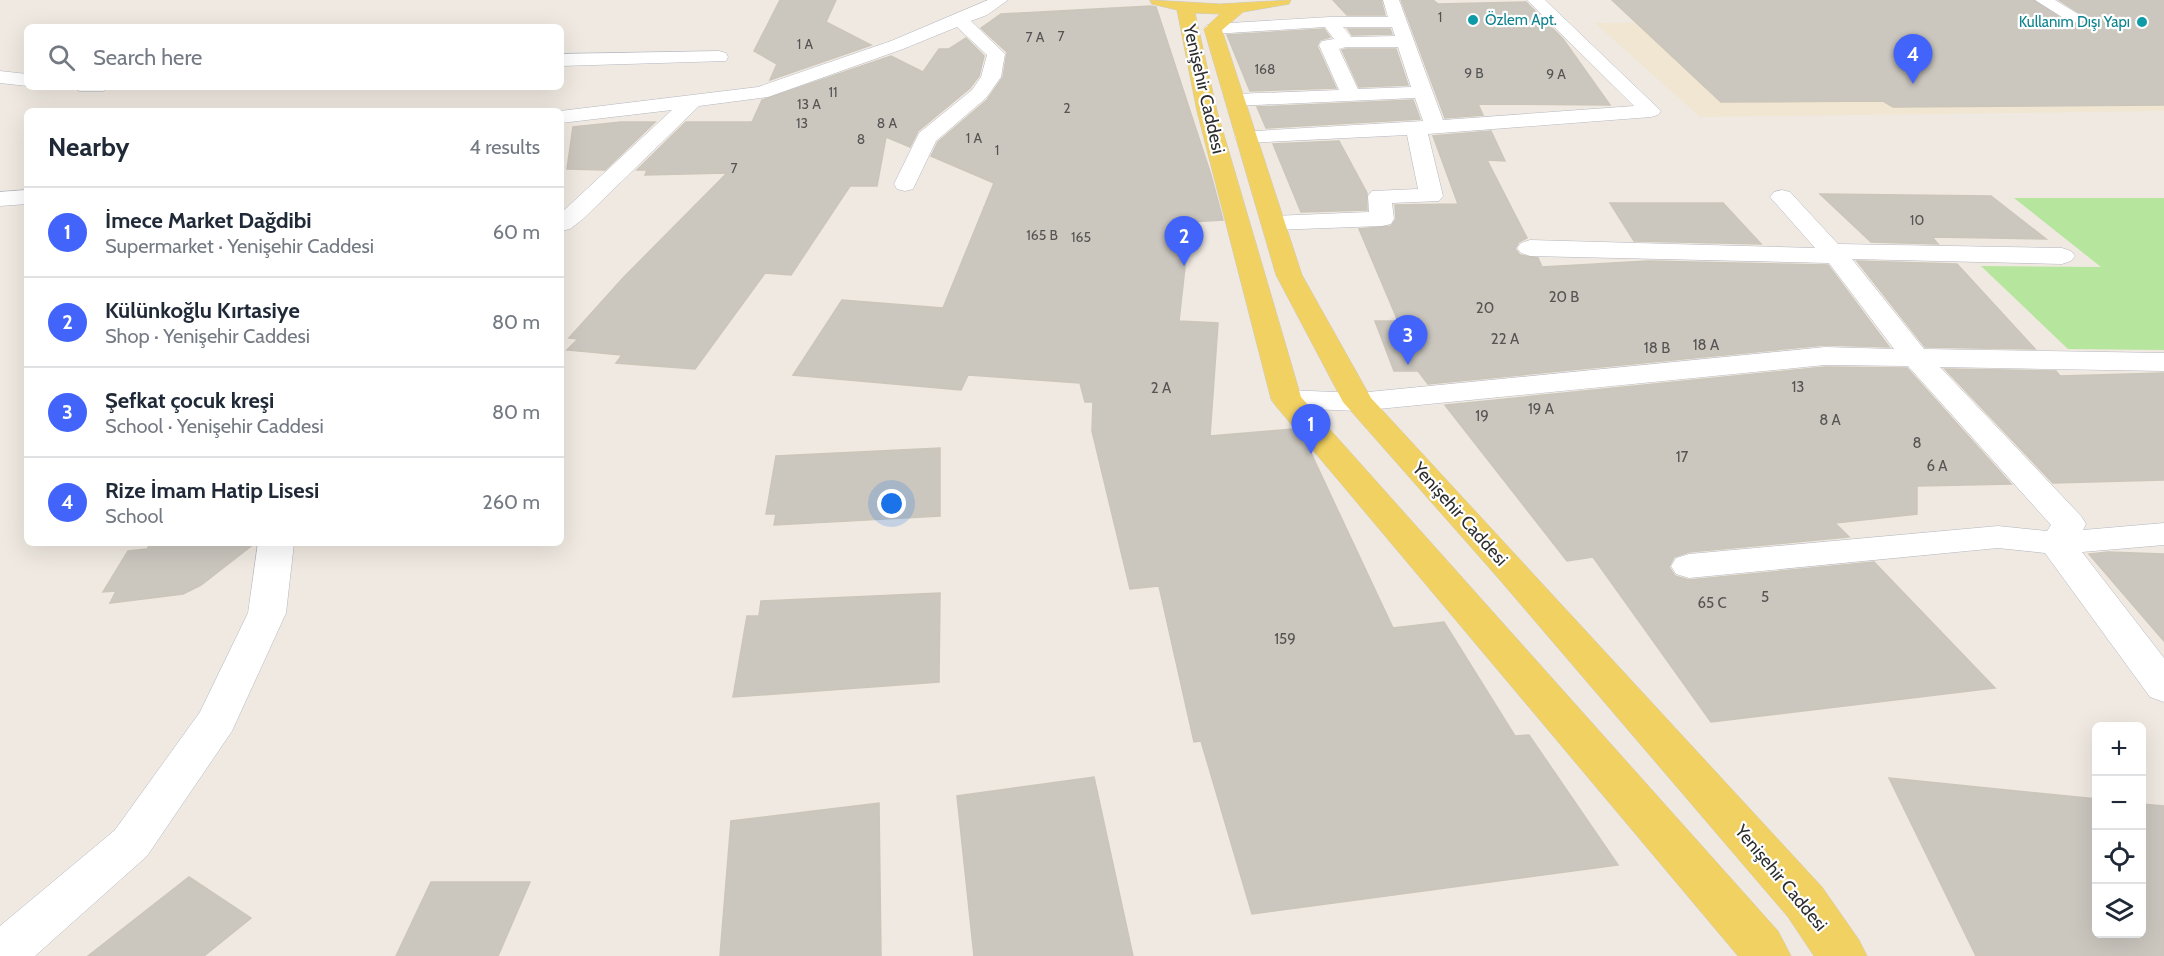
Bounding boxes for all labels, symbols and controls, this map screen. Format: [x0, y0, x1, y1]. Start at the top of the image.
house number: 1 [1438, 8, 1442, 26]
place label: Özlem Apt. [1485, 11, 1557, 29]
marker: Özlem Apt. [1466, 13, 1480, 27]
place label: Kullanım Dışı Yapı [2019, 13, 2130, 31]
marker: Kullanım Dışı Yapı [2135, 15, 2149, 29]
street label: Yenişehir Caddesi [1178, 21, 1230, 156]
search box [24, 24, 564, 90]
house number: 7 [1057, 27, 1065, 45]
house number: 7 A [1026, 28, 1045, 46]
pin: 4 [1894, 34, 1932, 84]
house number: 1 A [797, 35, 814, 53]
icon: search [45, 41, 78, 74]
text: Search here [93, 44, 202, 71]
house number: 168 [1255, 60, 1276, 78]
house number: 9 B [1464, 64, 1484, 82]
house number: 9 A [1546, 65, 1566, 83]
house number: 11 [828, 83, 838, 101]
house number: 13 A [797, 95, 821, 113]
house number: 2 [1063, 99, 1071, 117]
house number: 13 [796, 114, 808, 132]
house number: 8 A [877, 114, 898, 132]
house number: 1 A [966, 129, 983, 147]
house number: 8 [857, 130, 865, 148]
text: Nearby [48, 131, 129, 163]
text: 4 results [469, 135, 540, 159]
house number: 1 [995, 141, 999, 159]
house number: 7 [730, 159, 738, 177]
text: İmece Market Dağdibi [105, 207, 312, 234]
house number: 10 [1910, 211, 1924, 229]
pin: 2 [1164, 216, 1204, 266]
text: 1 [64, 220, 71, 244]
text: 60 m [493, 220, 540, 244]
house number: 165 B [1026, 226, 1058, 244]
house number: 165 [1071, 228, 1091, 246]
text: Supermarket · Yenişehir Caddesi [105, 234, 374, 258]
house number: 20 B [1549, 288, 1579, 306]
text: Külünkoğlu Kırtasiye [105, 297, 300, 324]
house number: 20 [1476, 299, 1494, 317]
text: 2 [62, 310, 73, 334]
text: 80 m [492, 310, 540, 334]
pin: 3 [1388, 316, 1428, 365]
text: Shop · Yenişehir Caddesi [105, 324, 310, 348]
house number: 22 A [1491, 330, 1520, 348]
house number: 18 A [1693, 336, 1720, 354]
house number: 18 B [1644, 339, 1670, 357]
house number: 13 [1791, 378, 1805, 396]
house number: 2 A [1151, 379, 1172, 397]
text: Şefkat çocuk kreşi [105, 387, 274, 414]
text: 3 [62, 400, 73, 424]
text: 80 m [492, 400, 540, 424]
house number: 19 A [1528, 400, 1555, 418]
pin: 1 [1292, 404, 1330, 454]
house number: 19 [1475, 407, 1489, 425]
house number: 8 A [1819, 411, 1842, 429]
text: School · Yenişehir Caddesi [105, 414, 324, 438]
house number: 8 [1912, 434, 1922, 452]
house number: 17 [1676, 448, 1689, 466]
street label: Yenişehir Caddesi [1407, 457, 1512, 570]
house number: 6 A [1926, 457, 1948, 475]
text: Rize İmam Hatip Lisesi [105, 477, 319, 504]
your location [877, 489, 906, 518]
text: 4 [61, 490, 74, 514]
text: 260 m [482, 490, 540, 514]
text: School [105, 504, 163, 528]
house number: 5 [1761, 588, 1769, 606]
house number: 65 C [1697, 594, 1727, 612]
house number: 159 [1274, 630, 1296, 648]
map controls [2092, 722, 2146, 938]
button: + [2092, 722, 2146, 776]
button: − [2092, 776, 2146, 830]
street label: Yenişehir Caddesi [1730, 820, 1832, 936]
button: locate [2092, 830, 2146, 884]
button: layers [2092, 884, 2146, 938]

